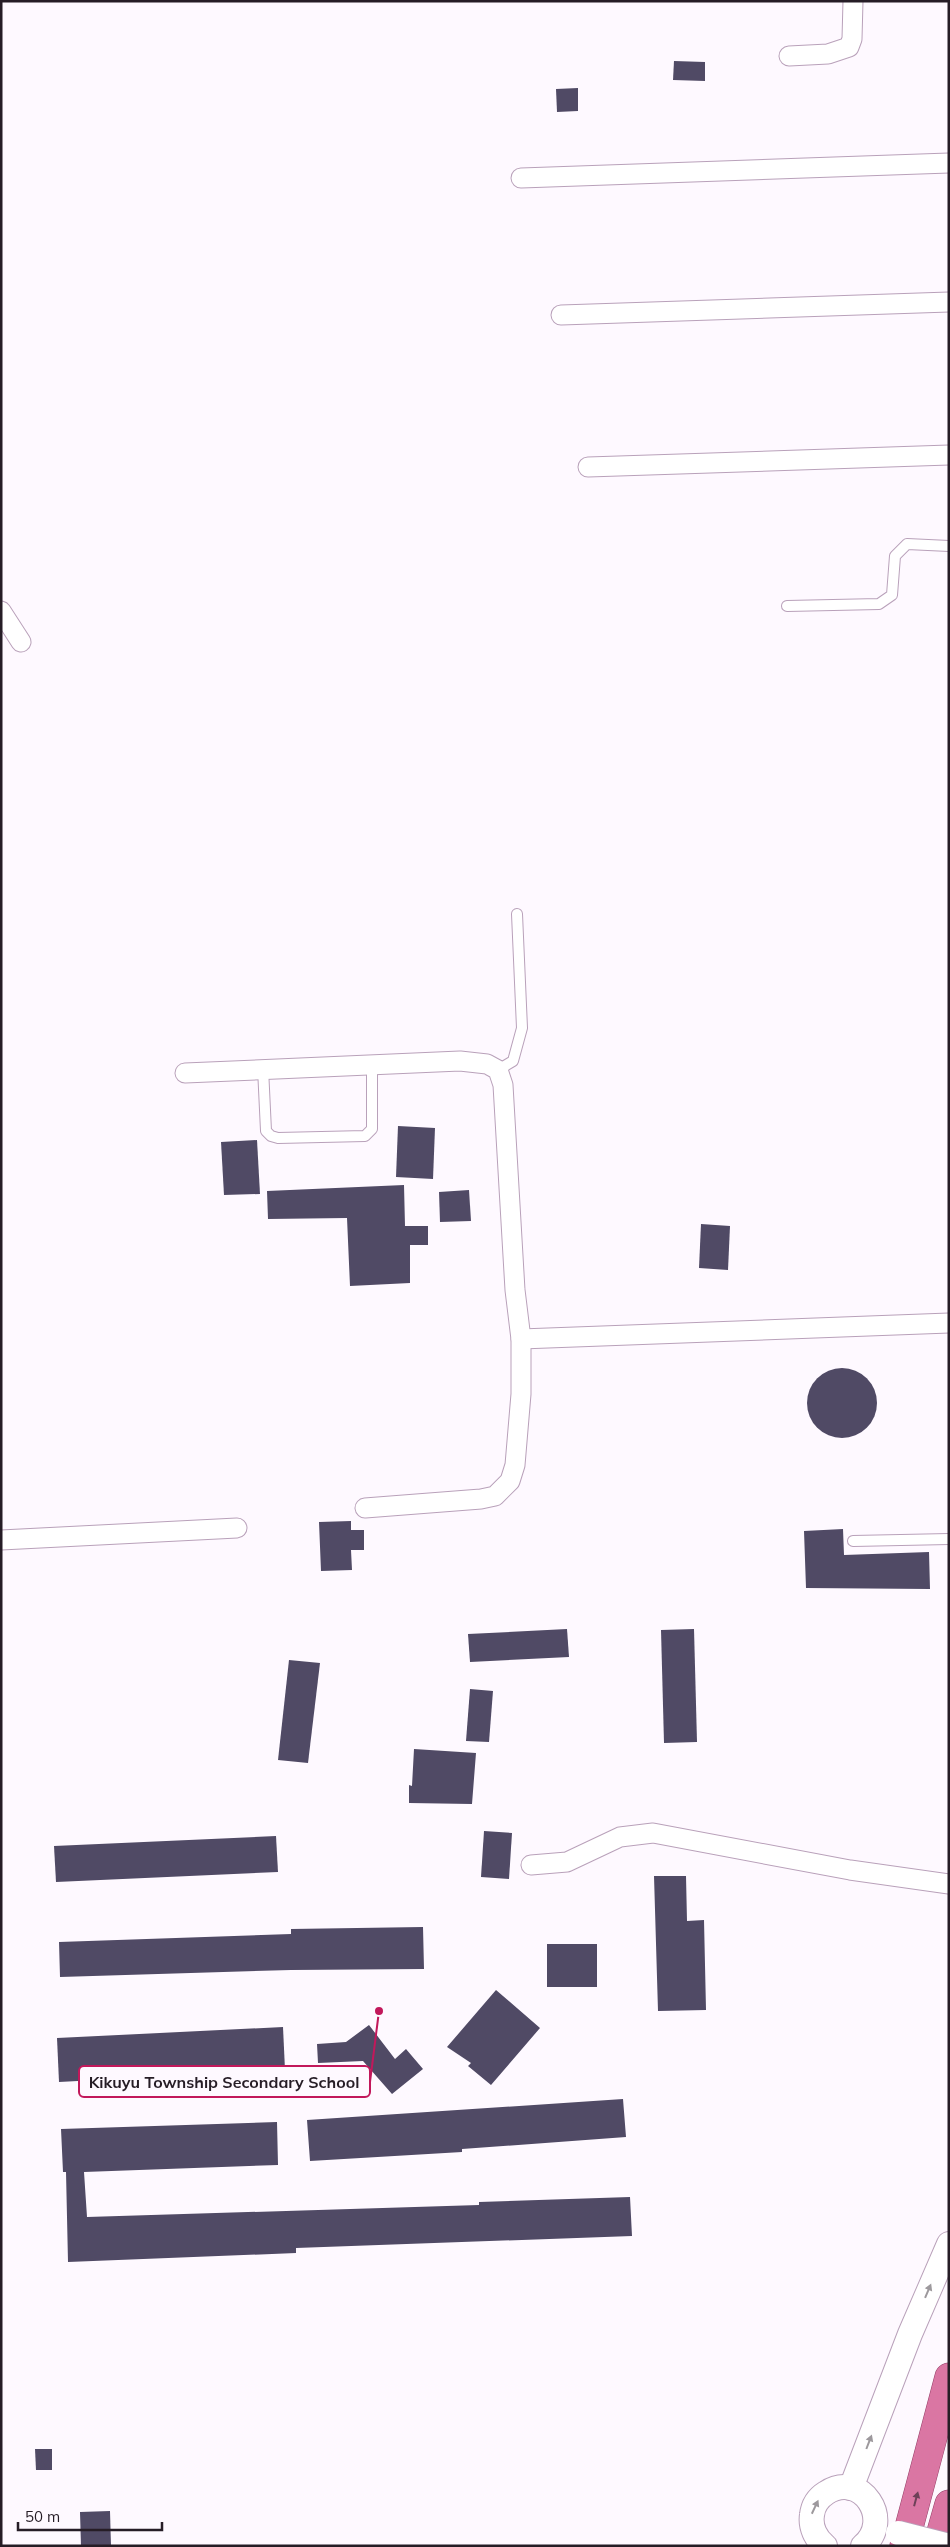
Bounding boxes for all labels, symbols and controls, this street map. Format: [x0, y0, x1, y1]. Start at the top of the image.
callout: Kikuyu Township Secondary School [79, 2066, 370, 2097]
text: Kikuyu Township Secondary School [89, 2072, 359, 2092]
one-way arrow [925, 2284, 933, 2298]
one-way arrow [866, 2435, 873, 2450]
one-way arrow [913, 2491, 921, 2506]
one-way arrow [811, 2499, 820, 2514]
scale bar [18, 2500, 161, 2532]
text: 50 m [25, 2507, 60, 2526]

